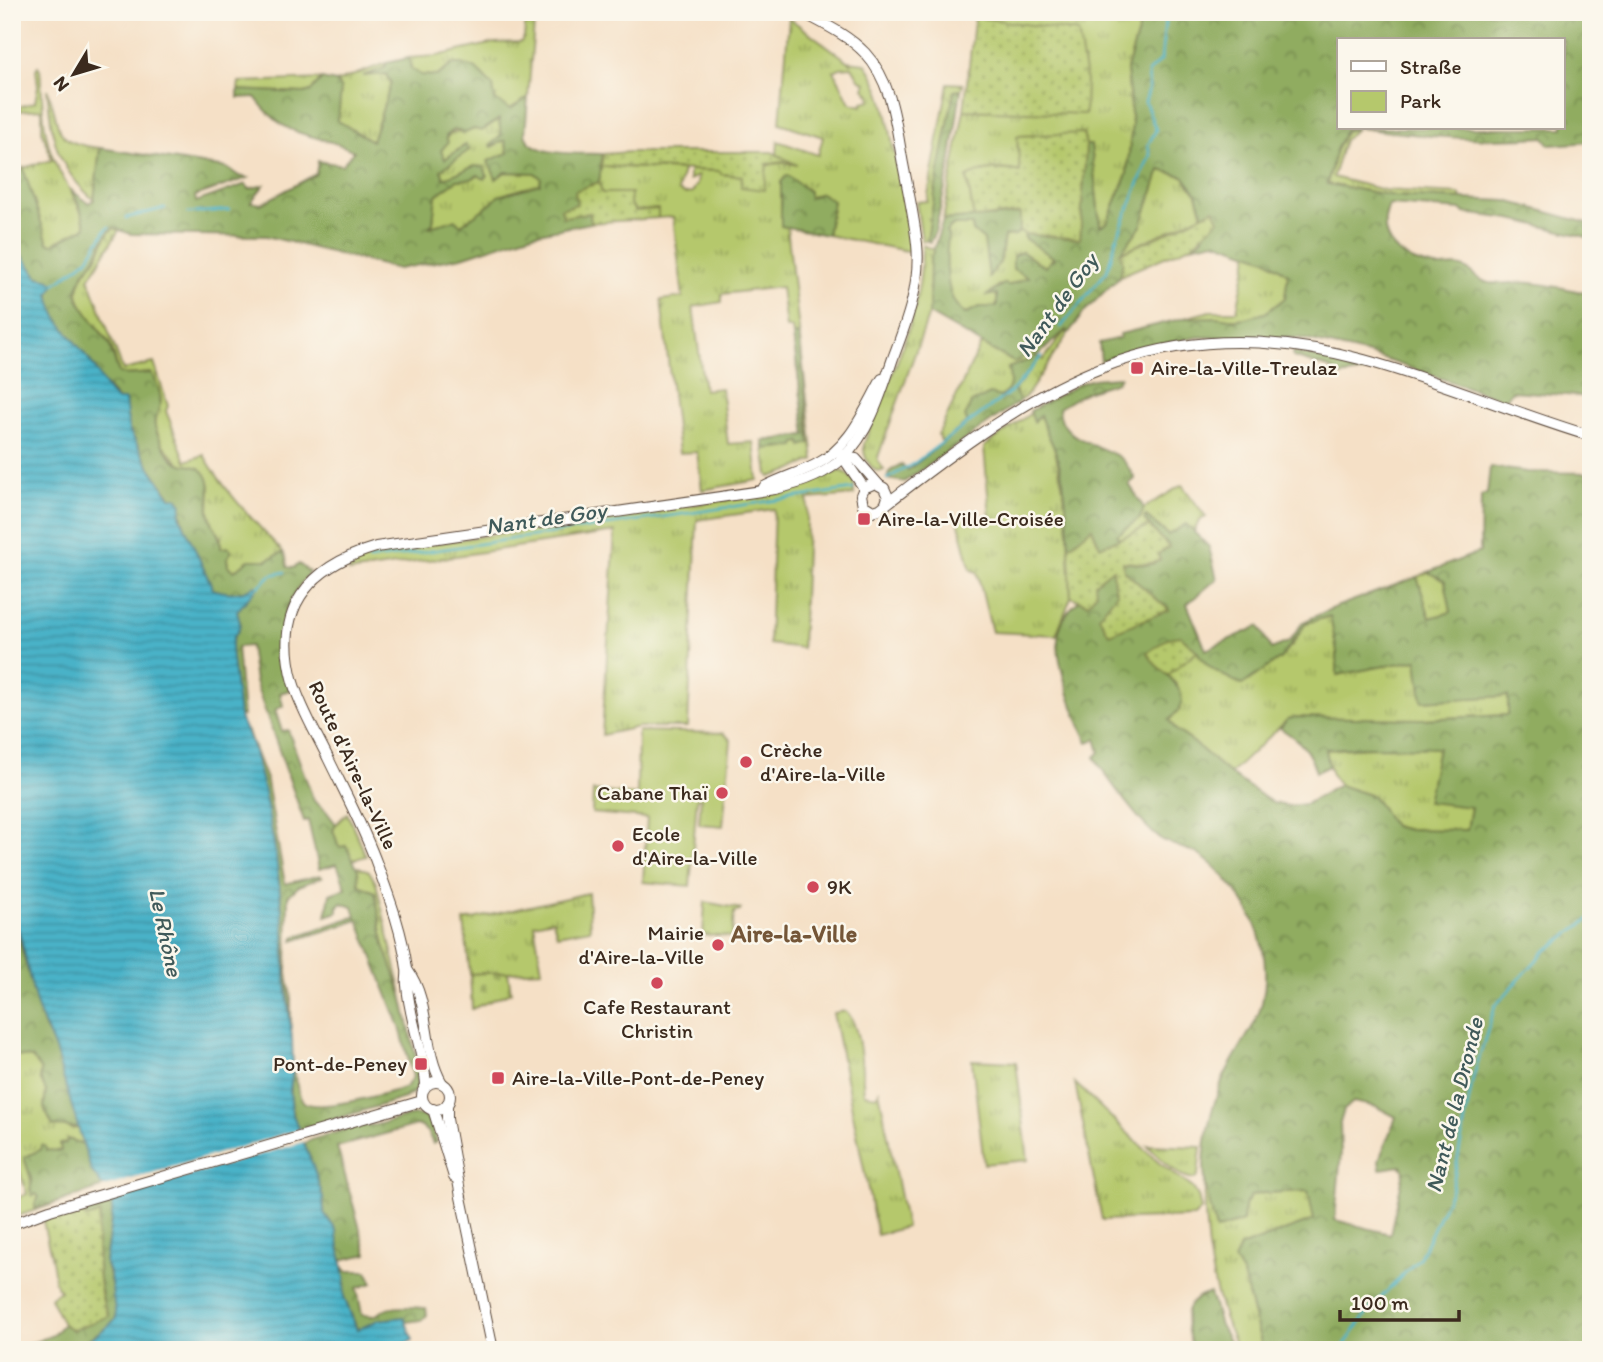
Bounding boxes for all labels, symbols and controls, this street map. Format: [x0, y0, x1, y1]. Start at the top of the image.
north arrow [38, 38, 108, 108]
legend [1337, 38, 1564, 130]
text: Straße [1400, 54, 1461, 79]
text: N [48, 72, 74, 96]
text: Park [1400, 88, 1442, 113]
water label: Nant de Goy [1010, 246, 1105, 362]
place label: Aire-la-Ville-Treulaz [1151, 355, 1338, 380]
marker: Aire-la-Ville-Treulaz [1129, 360, 1145, 376]
water label: Nant de Goy [484, 495, 610, 540]
place label: Aire-la-Ville-Croisée [878, 506, 1064, 531]
marker: Aire-la-Ville-Croisée [856, 511, 872, 527]
street label: Route d'Aire-la-Ville [303, 677, 403, 853]
place label: Crèche d'Aire-la-Ville [760, 737, 886, 786]
marker: Crèche d'Aire-la-Ville [738, 754, 754, 770]
place label: Cabane Thaï [597, 780, 709, 805]
marker: Cabane Thaï [714, 785, 730, 801]
place label: Ecole d'Aire-la-Ville [632, 821, 758, 870]
marker: Ecole d'Aire-la-Ville [610, 838, 626, 854]
place label: 9K [827, 874, 852, 899]
marker: 9K [805, 879, 821, 895]
water label: Le Rhône [143, 885, 189, 980]
district label: Aire-la-Ville [730, 919, 857, 948]
place label: Mairie d'Aire-la-Ville [578, 920, 704, 969]
marker: Mairie d'Aire-la-Ville [710, 937, 726, 953]
marker: Cafe Restaurant Christin [649, 975, 665, 991]
place label: Cafe Restaurant Christin [583, 994, 731, 1043]
water label: Nant de la Dronde [1419, 1014, 1489, 1195]
place label: Pont-de-Peney [273, 1051, 407, 1076]
marker: Pont-de-Peney [413, 1056, 429, 1072]
place label: Aire-la-Ville-Pont-de-Peney [512, 1065, 764, 1090]
marker: Aire-la-Ville-Pont-de-Peney [490, 1070, 506, 1086]
scale bar [1340, 1278, 1460, 1322]
text: 100 m [1351, 1290, 1409, 1315]

